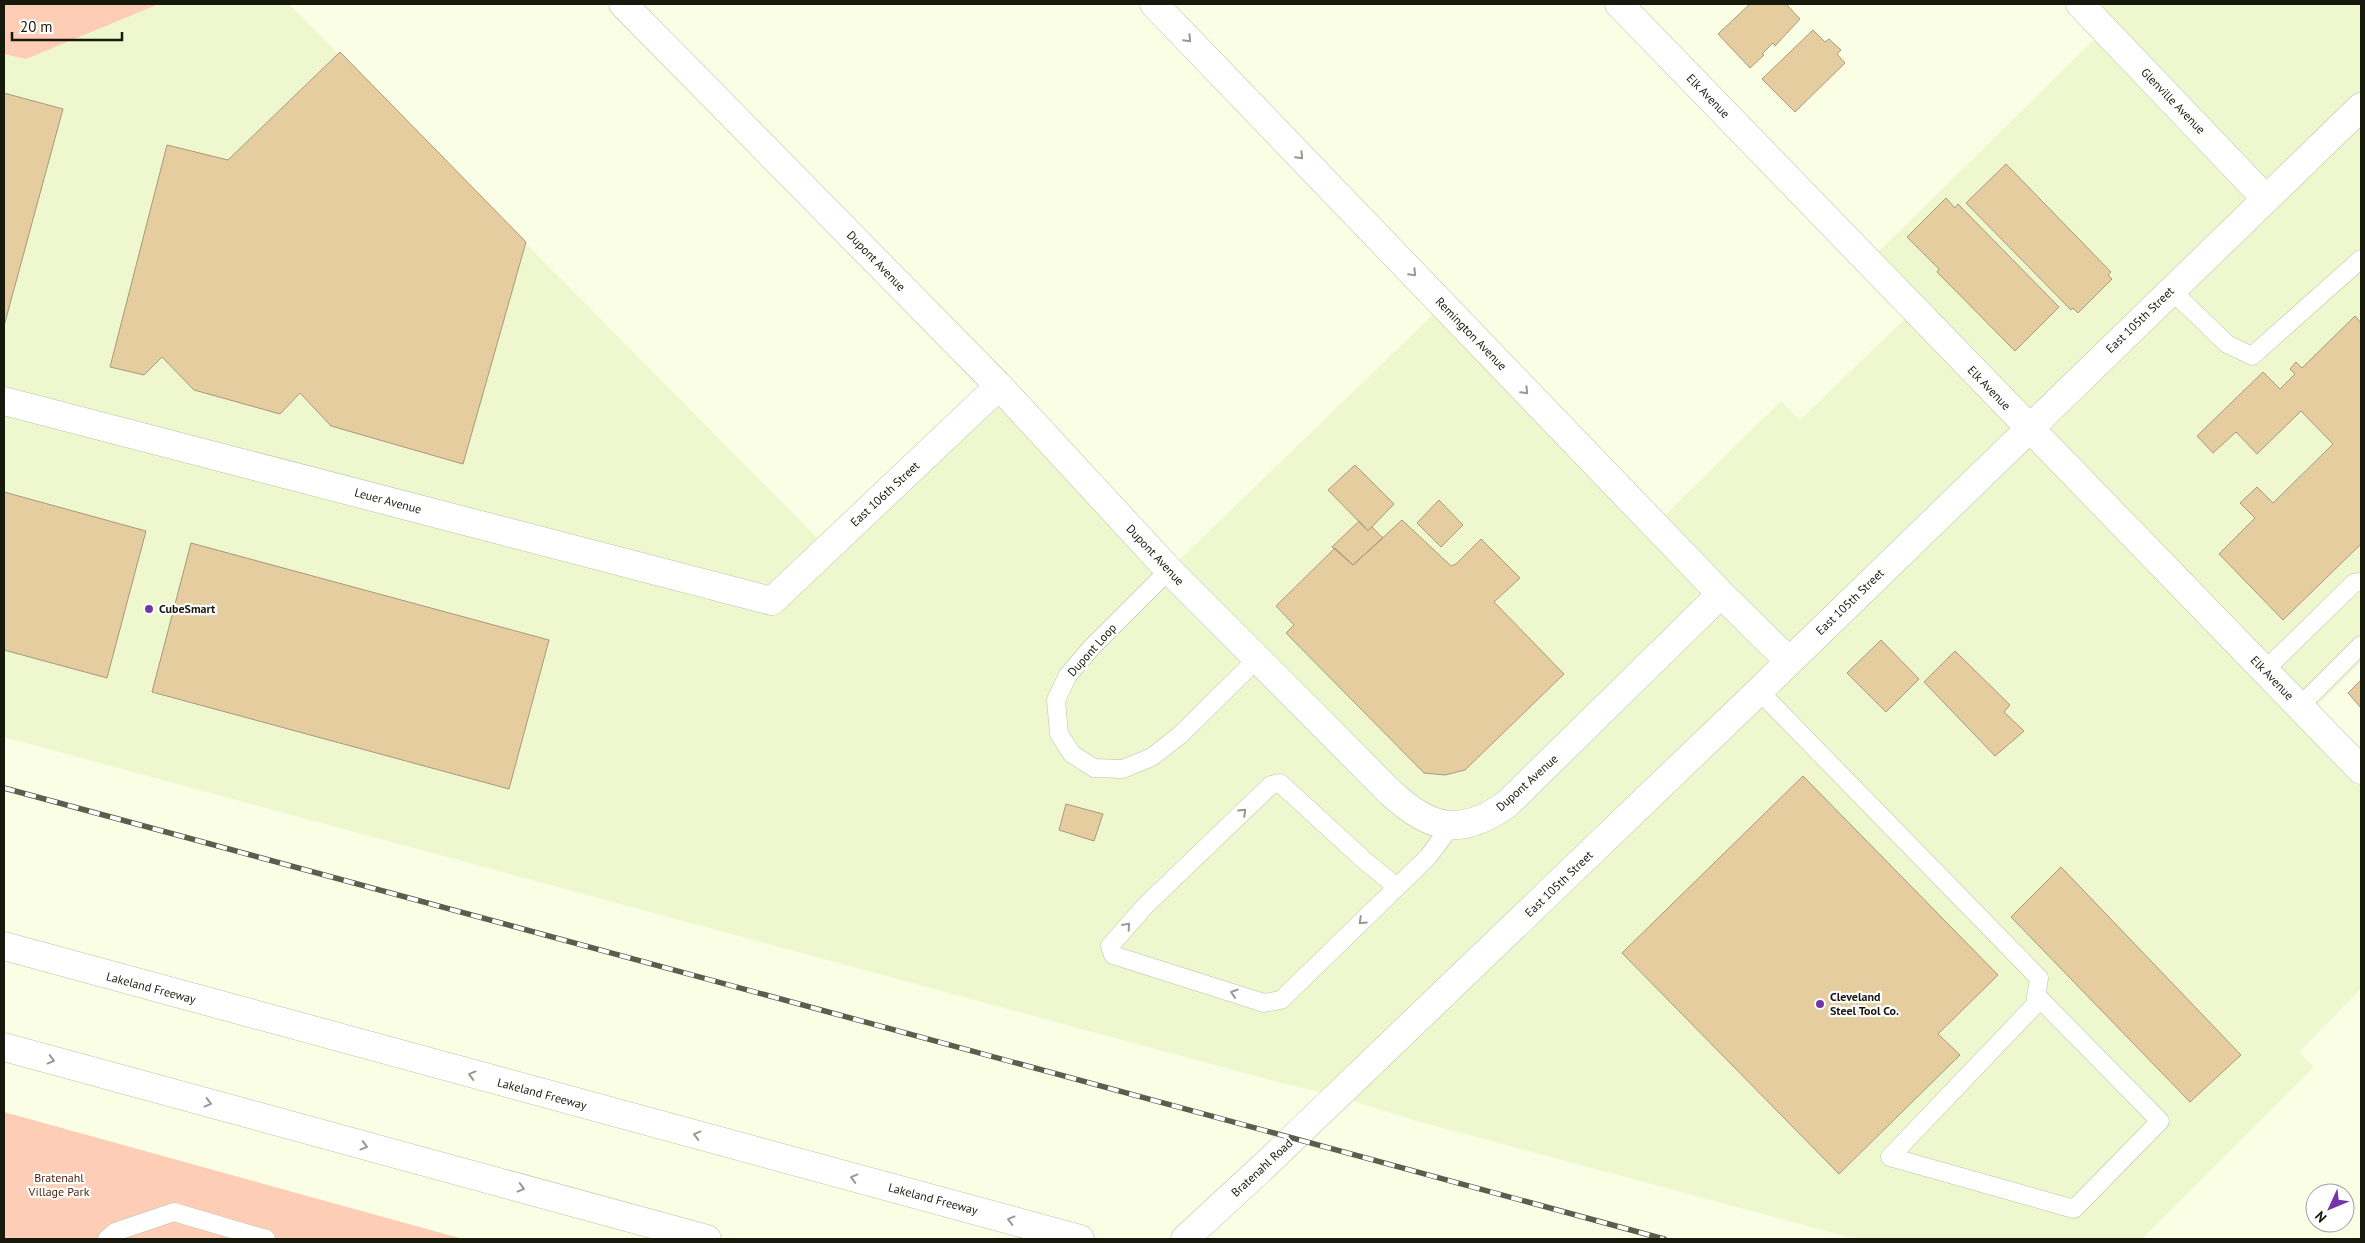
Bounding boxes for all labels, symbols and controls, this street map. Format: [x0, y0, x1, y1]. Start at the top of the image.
scale bar [12, 10, 122, 42]
text: 20 m [20, 17, 53, 36]
one-way arrow [1182, 33, 1191, 42]
street label: Glenville Avenue [2138, 65, 2209, 137]
street label: Elk Avenue [1684, 70, 1733, 121]
one-way arrow [1294, 150, 1303, 159]
street label: Dupont Avenue [844, 227, 909, 294]
one-way arrow [1407, 268, 1416, 277]
street label: East 105th Street [2102, 283, 2177, 356]
street label: Remington Avenue [1433, 294, 1510, 373]
street label: Elk Avenue [1965, 362, 2014, 413]
one-way arrow [1519, 385, 1528, 394]
street label: East 106th Street [847, 458, 922, 529]
street label: Leuer Avenue [353, 484, 423, 517]
street label: Dupont Avenue [1123, 521, 1188, 588]
street label: East 105th Street [1812, 565, 1887, 638]
place label: CubeSmart [159, 601, 216, 616]
marker: CubeSmart [143, 603, 155, 615]
street label: Dupont Loop [1064, 620, 1119, 679]
street label: Elk Avenue [2248, 652, 2297, 703]
street label: Dupont Avenue [1493, 751, 1561, 814]
one-way arrow [1237, 809, 1246, 818]
street label: East 105th Street [1521, 847, 1596, 920]
one-way arrow [1359, 915, 1368, 924]
one-way arrow [1121, 923, 1130, 932]
street label: Lakeland Freeway [105, 968, 198, 1007]
one-way arrow [1230, 989, 1238, 999]
place label: Cleveland Steel Tool Co. [1830, 989, 1899, 1018]
marker: Cleveland Steel Tool Co. [1814, 998, 1826, 1010]
one-way arrow [46, 1054, 55, 1065]
one-way arrow [468, 1070, 477, 1081]
street label: Lakeland Freeway [496, 1074, 589, 1113]
one-way arrow [203, 1097, 212, 1108]
one-way arrow [693, 1131, 701, 1141]
street label: Bratenahl Road [1228, 1135, 1295, 1200]
one-way arrow [360, 1140, 368, 1150]
park label: Bratenahl Village Park [28, 1170, 90, 1199]
one-way arrow [849, 1173, 858, 1184]
street label: Lakeland Freeway [887, 1179, 980, 1218]
one-way arrow [517, 1183, 525, 1193]
north arrow [2305, 1183, 2355, 1233]
text: N [2311, 1207, 2330, 1227]
one-way arrow [1007, 1216, 1015, 1226]

